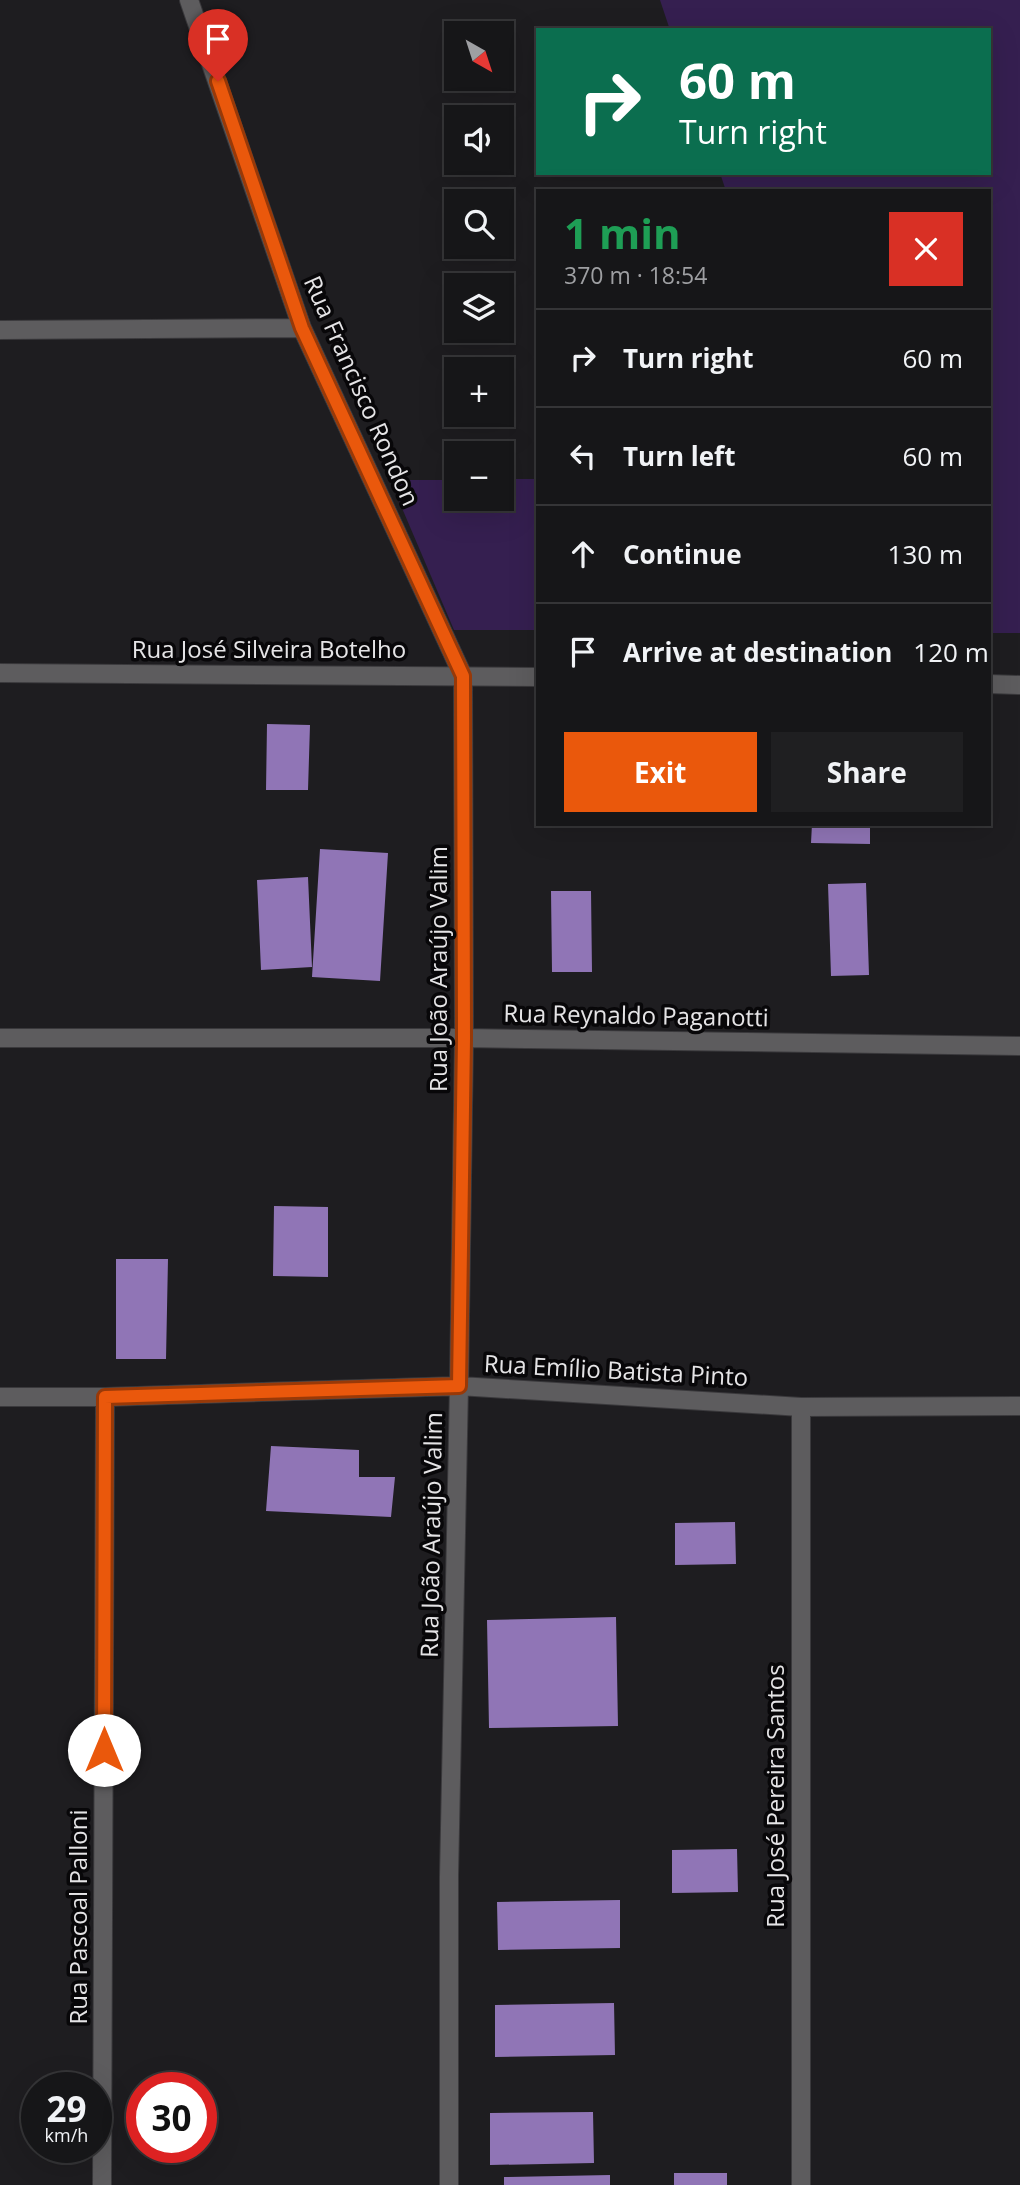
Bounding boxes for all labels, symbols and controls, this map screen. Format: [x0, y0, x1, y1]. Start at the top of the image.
pin [188, 9, 248, 81]
icon: arrive [199, 20, 237, 58]
north arrow [444, 21, 514, 91]
map controls [444, 21, 514, 511]
text: 60 m [679, 47, 796, 113]
icon: right [564, 56, 655, 147]
button: sound [444, 105, 514, 175]
text: Turn right [679, 110, 827, 153]
button: search [444, 189, 514, 259]
text: 1 min [564, 204, 681, 261]
button: close [889, 212, 963, 286]
text: 370 m · 18:54 [564, 259, 707, 291]
street label: Rua Francisco Rondon [297, 270, 428, 511]
button: layers [444, 273, 514, 343]
icon: right [564, 339, 602, 377]
text: Turn right [623, 340, 754, 376]
text: 60 m [902, 340, 963, 376]
button: + [444, 357, 514, 427]
icon: left [564, 437, 602, 475]
text: Turn left [623, 438, 735, 474]
text: 60 m [902, 438, 963, 474]
button: − [444, 441, 514, 511]
icon: ahead [564, 535, 602, 573]
text: Continue [623, 536, 742, 572]
text: 130 m [888, 536, 963, 572]
street label: Rua José Silveira Botelho [132, 632, 406, 665]
icon: arrive [564, 633, 602, 671]
text: Arrive at destination [623, 634, 892, 670]
text: 120 m [913, 634, 989, 670]
button: Exit [564, 732, 757, 812]
button: Share [771, 732, 963, 812]
street label: Rua João Araújo Valim [421, 846, 454, 1092]
street label: Rua Reynaldo Paganotti [503, 996, 769, 1033]
street label: Rua Emílio Batista Pinto [483, 1346, 749, 1393]
street label: Rua João Araújo Valim [412, 1412, 449, 1658]
street label: Rua José Pereira Santos [758, 1664, 791, 1928]
position arrow [67, 1713, 141, 1787]
street label: Rua Pascoal Palloni [61, 1810, 94, 2024]
speed limit sign: 30 [126, 2072, 217, 2163]
text: 29 [46, 2085, 87, 2132]
text: km/h [45, 2123, 88, 2147]

